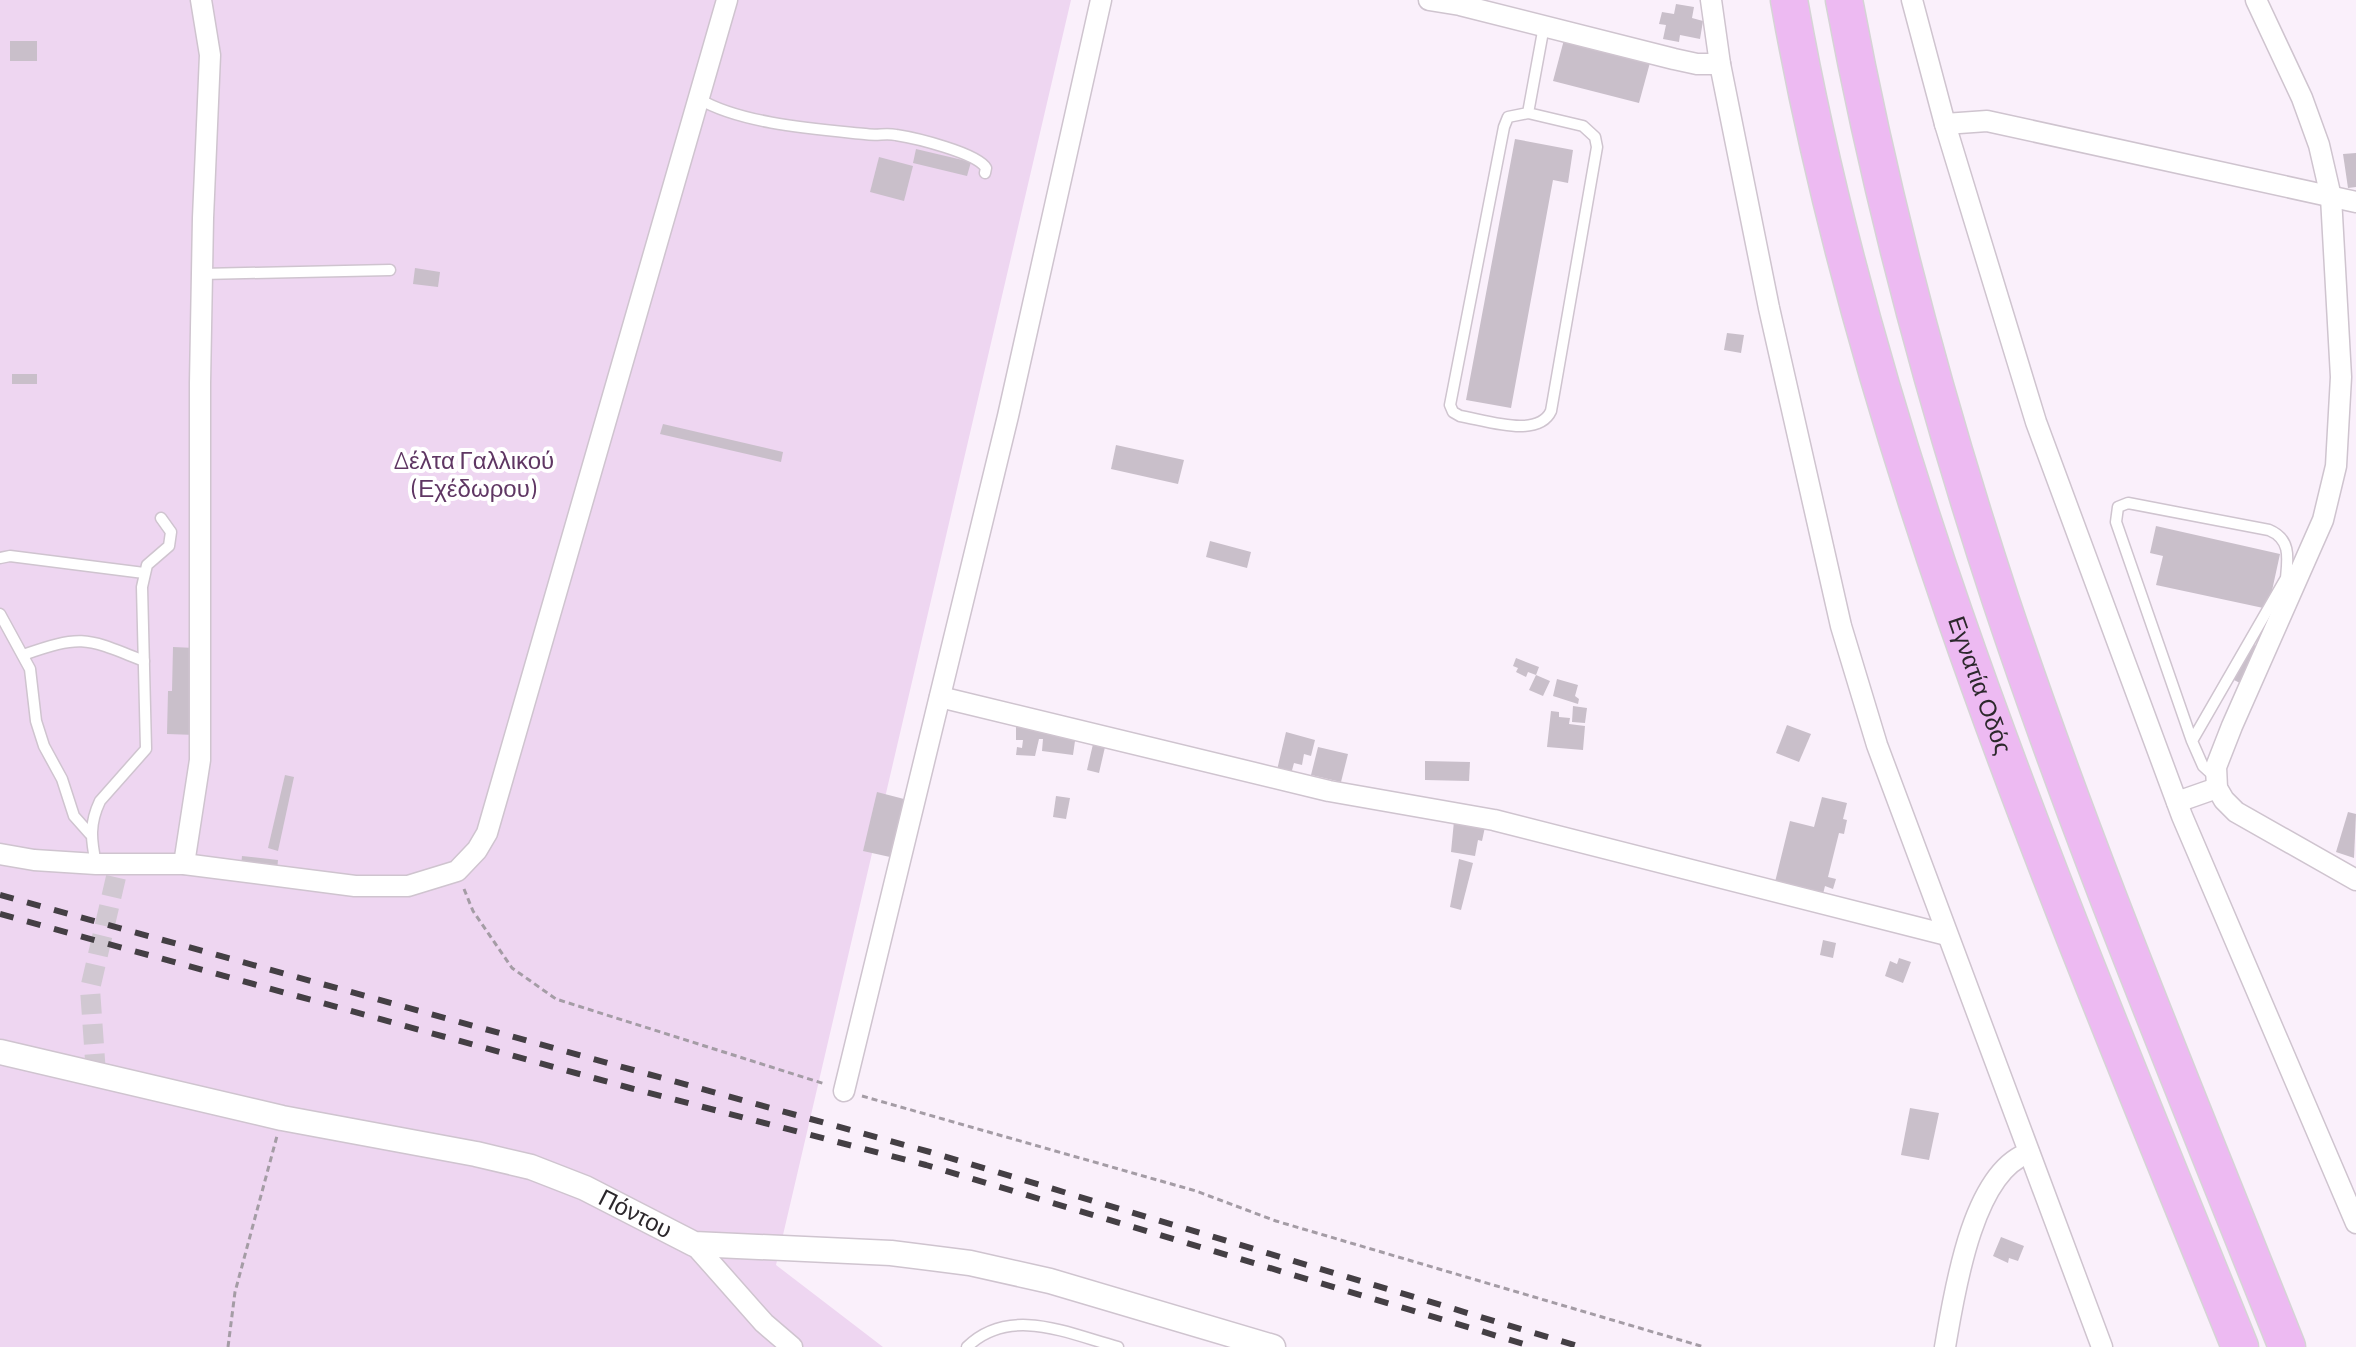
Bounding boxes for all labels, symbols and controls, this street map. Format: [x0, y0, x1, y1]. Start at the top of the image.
park label: Δέλτα Γαλλικού (Εχέδωρου) [394, 445, 554, 502]
street label: Εγνατία Οδός [1943, 612, 2019, 757]
street label: Πόντου [595, 1182, 678, 1243]

